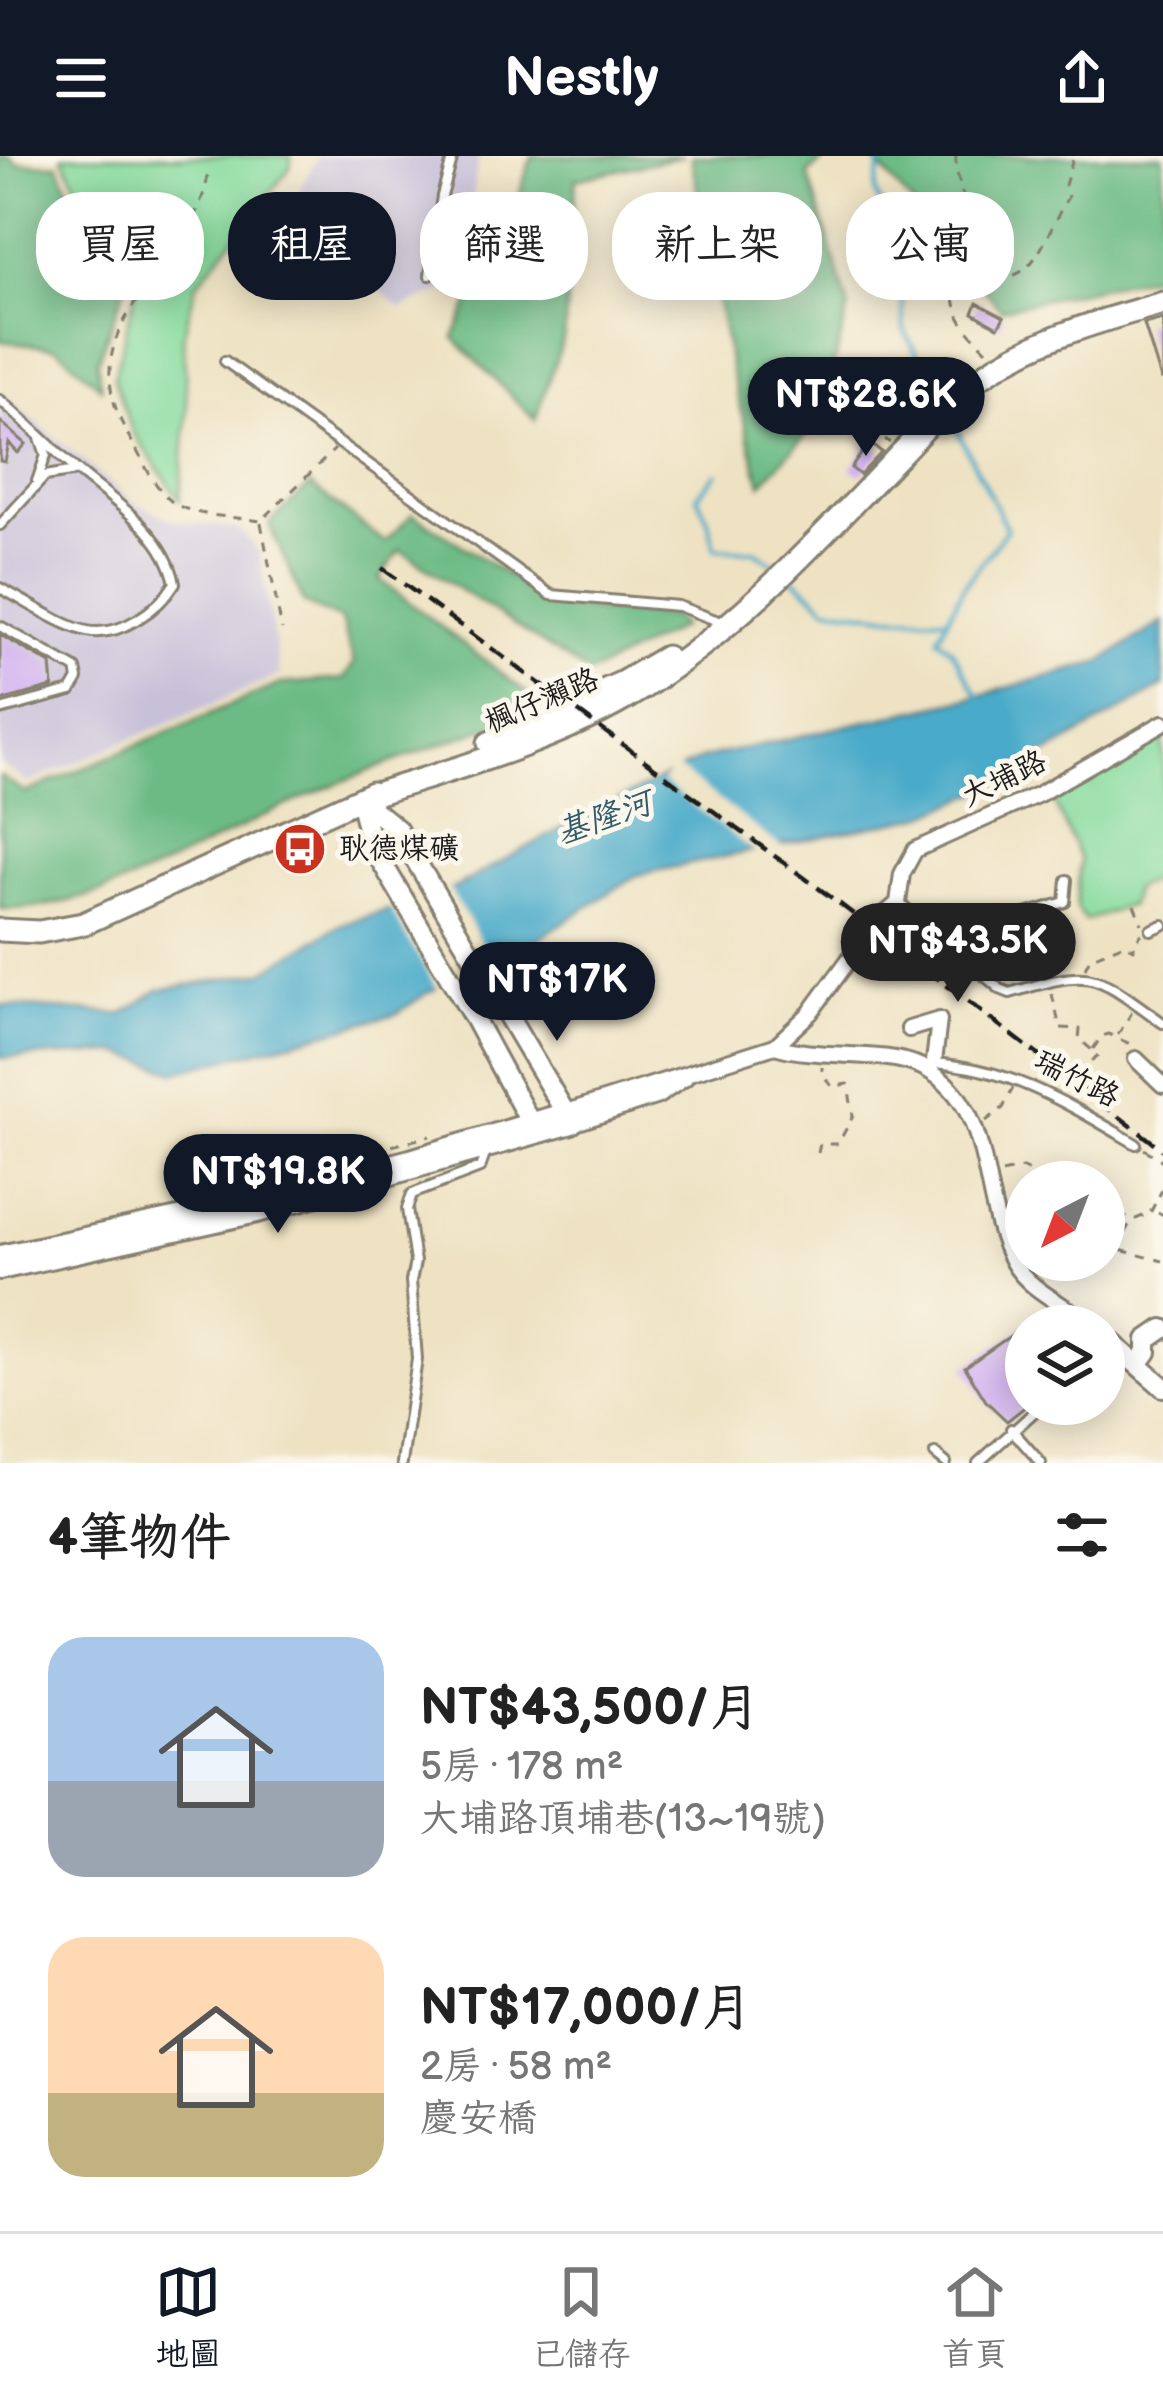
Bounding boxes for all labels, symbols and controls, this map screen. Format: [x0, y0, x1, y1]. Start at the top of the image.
icon: menu [48, 45, 114, 111]
icon: share [1049, 45, 1115, 111]
text: Nestly [504, 46, 659, 111]
chip: 買屋 [36, 192, 204, 300]
chip: 租屋 [228, 192, 396, 300]
chip: 篩選 [420, 192, 588, 300]
chip: 新上架 [612, 192, 822, 300]
chip: 公寓 [846, 192, 1014, 300]
pin: NT$28.6K [742, 357, 990, 459]
text: NT$28.6K [775, 372, 957, 419]
street label: 楓仔瀨路 [480, 661, 604, 741]
street label: 大埔路 [956, 743, 1052, 815]
water label: 基隆河 [551, 781, 662, 853]
bus stop icon: 耿德煤礦 [272, 821, 328, 877]
place label: 耿德煤礦 [339, 831, 459, 867]
pin: NT$43.5K [834, 903, 1082, 1005]
text: NT$43.5K [868, 918, 1048, 965]
pin: NT$17K [459, 942, 655, 1044]
text: NT$17K [486, 957, 628, 1004]
street label: 瑞竹路 [1029, 1043, 1125, 1115]
pin: NT$19.8K [154, 1134, 402, 1236]
text: NT$19.8K [191, 1149, 366, 1196]
north arrow [1005, 1161, 1125, 1281]
map controls [1005, 1161, 1125, 1425]
button: layers [1005, 1305, 1125, 1425]
icon: filters [1049, 1502, 1115, 1568]
text: 4筆物件 [48, 1508, 231, 1569]
text: NT$43,500/月 [420, 1678, 760, 1739]
icon: home [144, 1685, 288, 1829]
text: 5房 · 178 m² [420, 1744, 623, 1791]
text: 大埔路頂埔巷(13~19號) [420, 1796, 826, 1843]
text: NT$17,000/月 [420, 1978, 753, 2039]
icon: home [144, 1985, 288, 2129]
text: 2房 · 58 m² [420, 2044, 612, 2091]
text: 慶安橋 [420, 2096, 537, 2143]
tab: 地圖 [155, 2259, 221, 2375]
tab: 已儲存 [532, 2259, 631, 2375]
tab: 首頁 [942, 2259, 1008, 2375]

